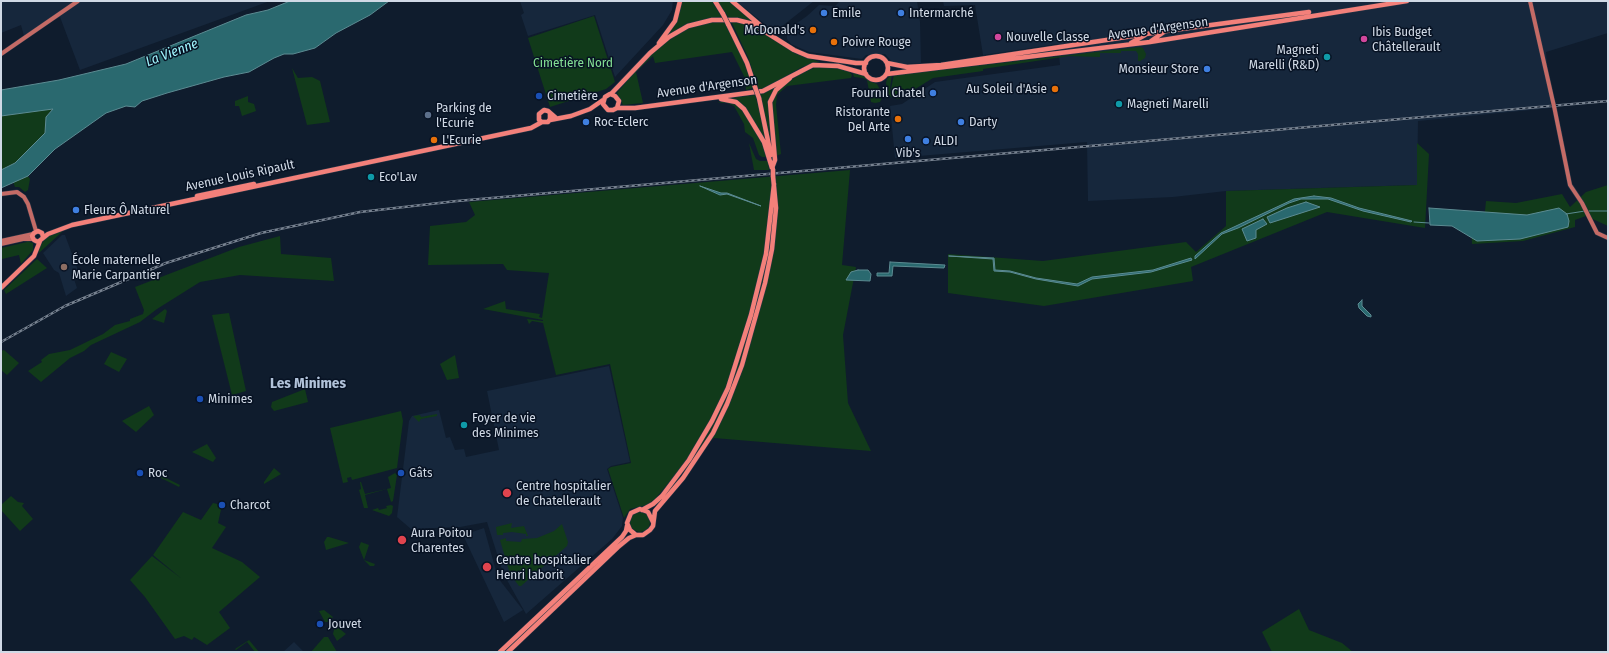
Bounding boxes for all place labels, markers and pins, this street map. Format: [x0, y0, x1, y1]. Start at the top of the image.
place label: Emile [832, 5, 861, 21]
place label: Intermarché [909, 5, 974, 21]
marker: Emile [819, 8, 829, 18]
marker: Intermarché [896, 8, 906, 18]
place label: McDonald's [744, 22, 805, 38]
place label: Ibis Budget Châtellerault [1372, 24, 1440, 55]
marker: McDonald's [808, 25, 818, 35]
place label: Nouvelle Classe [1006, 29, 1089, 45]
marker: Nouvelle Classe [993, 32, 1003, 42]
place label: Poivre Rouge [842, 34, 911, 50]
marker: Ibis Budget Châtellerault [1359, 34, 1369, 44]
marker: Poivre Rouge [829, 37, 839, 47]
place label: Magneti Marelli (R&D) [1249, 42, 1319, 73]
marker: Magneti Marelli (R&D) [1322, 52, 1332, 62]
place label: Monsieur Store [1118, 61, 1199, 77]
marker: Monsieur Store [1202, 64, 1212, 74]
place label: Au Soleil d'Asie [966, 81, 1047, 97]
marker: Au Soleil d'Asie [1050, 84, 1060, 94]
place label: Fournil Chatel [851, 85, 925, 101]
place label: Cimetière [547, 88, 598, 104]
marker: Fournil Chatel [928, 88, 938, 98]
marker: Cimetière [534, 91, 544, 101]
place label: Magneti Marelli [1127, 96, 1209, 112]
marker: Magneti Marelli [1114, 99, 1124, 109]
place label: Parking de l'Ecurie [436, 100, 492, 131]
place label: Ristorante Del Arte [835, 104, 890, 135]
marker: Parking de l'Ecurie [423, 110, 433, 120]
place label: Roc-Eclerc [594, 114, 648, 130]
marker: Ristorante Del Arte [893, 114, 903, 124]
place label: Darty [969, 114, 997, 130]
marker: Roc-Eclerc [581, 117, 591, 127]
marker: Darty [956, 117, 966, 127]
place label: L'Ecurie [442, 132, 481, 148]
place label: ALDI [934, 133, 958, 149]
marker: Vib's [903, 134, 913, 144]
marker: L'Ecurie [429, 135, 439, 145]
marker: ALDI [921, 136, 931, 146]
place label: Vib's [896, 145, 920, 161]
place label: Eco'Lav [379, 169, 417, 185]
marker: Eco'Lav [366, 172, 376, 182]
place label: Fleurs Ô Naturel [84, 202, 170, 218]
marker: Fleurs Ô Naturel [71, 205, 81, 215]
place label: École maternelle Marie Carpantier [72, 252, 161, 283]
marker: École maternelle Marie Carpantier [59, 262, 69, 272]
place label: Minimes [208, 391, 253, 407]
marker: Minimes [195, 394, 205, 404]
place label: Foyer de vie des Minimes [472, 410, 539, 441]
marker: Foyer de vie des Minimes [459, 420, 469, 430]
place label: Roc [148, 465, 167, 481]
place label: Gâts [409, 465, 433, 481]
marker: Roc [135, 468, 145, 478]
marker: Gâts [396, 468, 406, 478]
place label: Centre hospitalier de Chatellerault [516, 478, 611, 509]
marker: Centre hospitalier de Chatellerault [501, 487, 513, 499]
place label: Charcot [230, 497, 270, 513]
marker: Charcot [217, 500, 227, 510]
place label: Aura Poitou Charentes [411, 525, 472, 556]
marker: Aura Poitou Charentes [396, 534, 408, 546]
place label: Centre hospitalier Henri laborit [496, 552, 591, 583]
marker: Centre hospitalier Henri laborit [481, 561, 493, 573]
place label: Jouvet [328, 616, 362, 632]
marker: Jouvet [315, 619, 325, 629]

